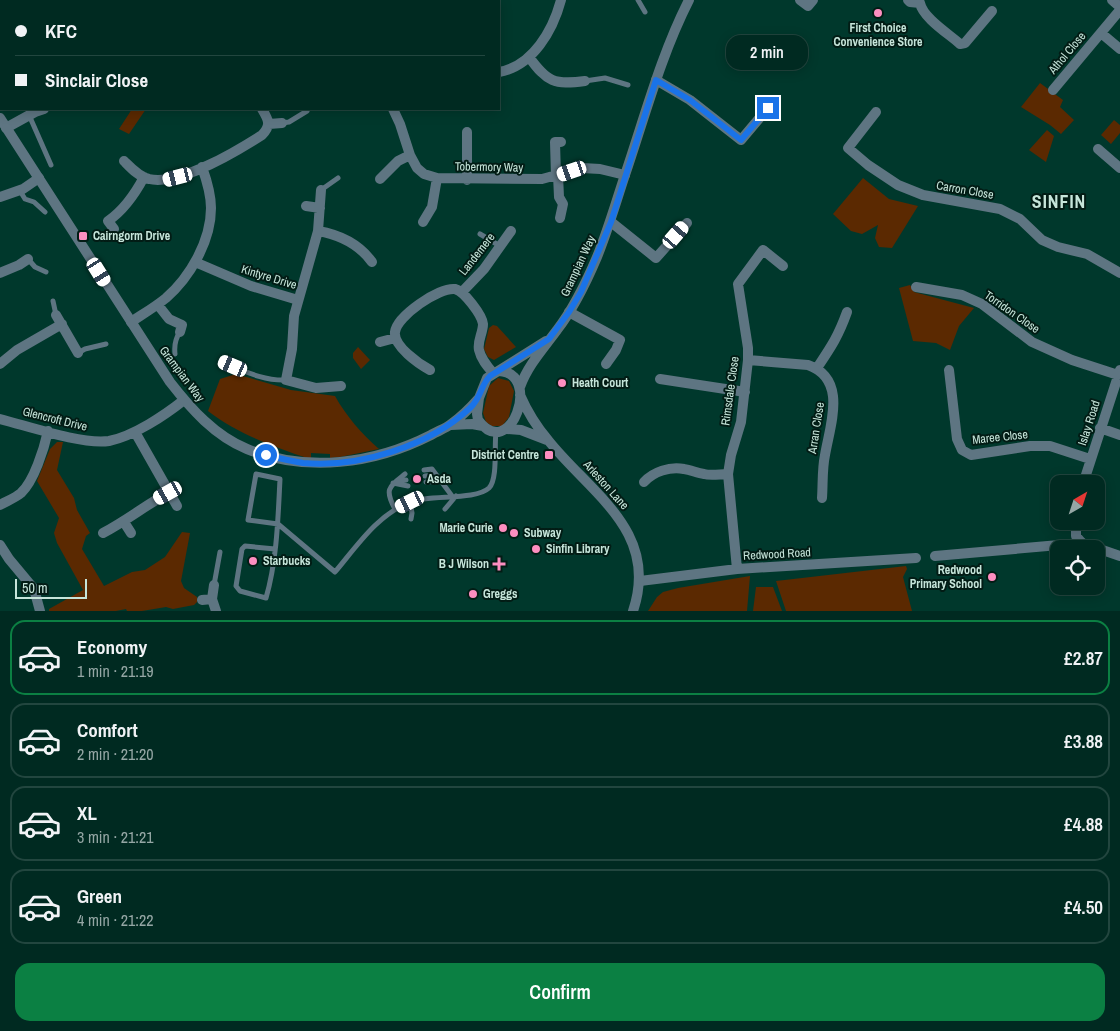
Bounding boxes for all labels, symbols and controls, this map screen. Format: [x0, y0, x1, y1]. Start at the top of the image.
marker: First Choice Convenience Store [872, 7, 884, 19]
text: KFC [45, 18, 77, 44]
place label: First Choice Convenience Store [833, 20, 923, 50]
street label: Athol Close [1044, 29, 1089, 78]
callout: 2 min [727, 36, 809, 70]
text: 2 min [750, 41, 784, 63]
text: Sinclair Close [45, 67, 148, 93]
route end [757, 97, 779, 119]
street label: Tobermory Way [455, 158, 523, 176]
car [555, 159, 588, 183]
car [161, 166, 194, 188]
street label: Carron Close [935, 177, 995, 203]
district label: SINFIN [1032, 189, 1086, 214]
car [660, 219, 691, 251]
place label: Cairngorm Drive [93, 228, 171, 244]
street label: Landemere [455, 229, 499, 279]
marker: Cairngorm Drive [77, 230, 89, 242]
street label: Grampian Way [557, 233, 599, 299]
car [84, 255, 113, 289]
street label: Kintyre Drive [239, 261, 299, 293]
street label: Torridon Close [981, 287, 1043, 337]
street label: Grampian Way [156, 343, 208, 405]
car [216, 353, 249, 379]
street label: Rimsdale Close [717, 355, 743, 427]
place label: Heath Court [572, 375, 629, 391]
marker: Heath Court [556, 377, 568, 389]
street label: Islay Road [1074, 398, 1104, 448]
street label: Arran Close [804, 401, 828, 456]
street label: Glencroft Drive [21, 403, 89, 435]
street label: Maree Close [971, 426, 1029, 448]
route start [255, 444, 277, 466]
place label: District Centre [471, 447, 540, 463]
marker: District Centre [543, 449, 555, 461]
street label: Arleston Lane [579, 456, 632, 513]
place label: Asda [427, 471, 452, 487]
marker: Asda [411, 473, 423, 485]
north arrow [1050, 475, 1105, 530]
map controls [1050, 475, 1105, 595]
car [151, 479, 184, 507]
car [393, 489, 426, 515]
place label: Marie Curie [439, 520, 494, 536]
marker: Marie Curie [497, 522, 509, 534]
place label: Subway [524, 525, 562, 541]
marker: Subway [508, 527, 520, 539]
button: locate [1050, 540, 1105, 595]
place label: Sinfin Library [546, 541, 610, 557]
marker: Sinfin Library [530, 543, 542, 555]
street label: Redwood Road [743, 544, 811, 564]
place label: Starbucks [263, 553, 311, 569]
marker: Starbucks [247, 555, 259, 567]
place label: B J Wilson [439, 556, 489, 572]
marker: B J Wilson [493, 558, 505, 570]
place label: Redwood Primary School [910, 562, 982, 592]
marker: Redwood Primary School [986, 571, 998, 583]
scale bar [15, 576, 88, 599]
text: 50 m [22, 579, 48, 597]
place label: Greggs [483, 586, 518, 602]
marker: Greggs [467, 588, 479, 600]
text: Economy [77, 634, 147, 660]
icon: car [17, 635, 62, 680]
text: £2.87 [1064, 645, 1103, 671]
text: 1 min · 21:19 [77, 660, 154, 682]
text: Comfort [77, 717, 138, 743]
icon: car [17, 718, 62, 763]
text: £3.88 [1064, 728, 1103, 754]
text: 2 min · 21:20 [77, 743, 154, 765]
text: XL [77, 800, 97, 826]
icon: car [17, 801, 62, 846]
text: £4.88 [1064, 811, 1103, 837]
text: 3 min · 21:21 [77, 826, 154, 848]
text: Green [77, 883, 122, 909]
icon: car [17, 884, 62, 929]
text: £4.50 [1064, 894, 1103, 920]
text: 4 min · 21:22 [77, 909, 154, 931]
button: Confirm [15, 963, 1105, 1021]

